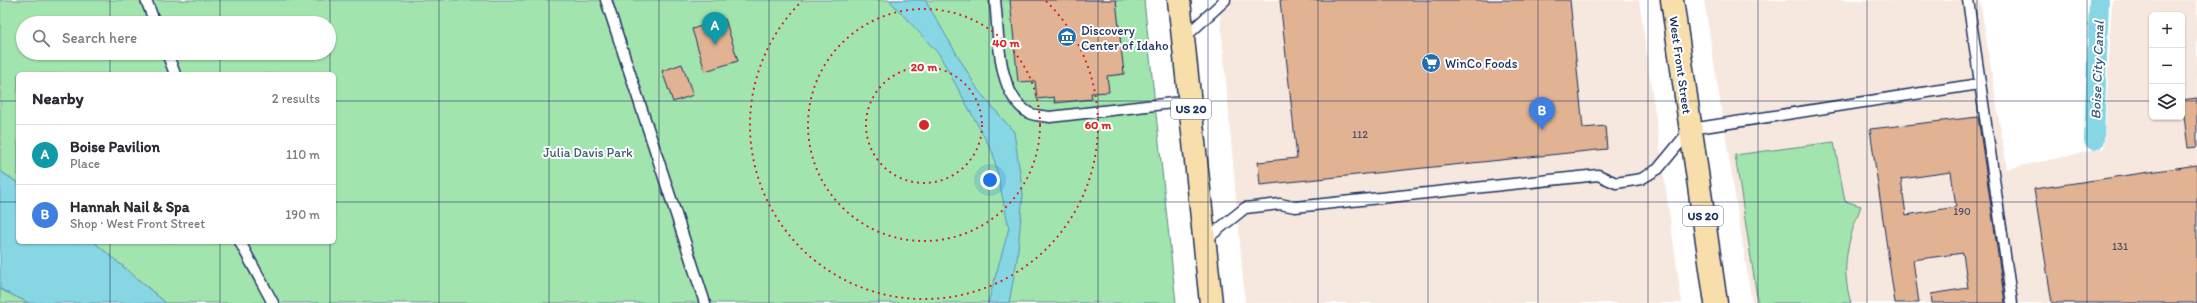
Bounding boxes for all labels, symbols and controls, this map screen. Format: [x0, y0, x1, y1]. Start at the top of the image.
pin: A [702, 12, 728, 45]
map controls [2149, 12, 2185, 120]
button: + [2149, 12, 2185, 48]
street label: West Front Street [1666, 15, 1695, 115]
search box [16, 16, 336, 60]
water label: Boise City Canal [2087, 19, 2108, 120]
place label: Discovery Center of Idaho [1081, 23, 1169, 53]
museum icon: Discovery Center of Idaho [1056, 26, 1078, 48]
icon: search [30, 27, 52, 49]
text: Search here [62, 29, 137, 47]
text: 40 m [992, 36, 1021, 50]
button: − [2149, 48, 2185, 84]
supermarket icon: WinCo Foods [1420, 52, 1442, 74]
place label: WinCo Foods [1445, 56, 1518, 71]
text: 20 m [911, 60, 938, 74]
button: layers [2149, 84, 2185, 120]
text: Nearby [32, 88, 84, 108]
text: 2 results [272, 91, 320, 106]
pin: B [1529, 97, 1555, 130]
road number: US 20 [1171, 99, 1211, 119]
centre of rings [917, 118, 931, 132]
text: 60 m [1085, 118, 1112, 132]
house number: 112 [1352, 128, 1368, 141]
text: Boise Pavilion [70, 138, 160, 156]
park label: Julia Davis Park [543, 145, 633, 160]
text: A [41, 147, 49, 162]
text: 110 m [286, 147, 320, 162]
text: Place [70, 156, 100, 171]
your location [980, 170, 1000, 190]
text: Hannah Nail & Spa [70, 198, 189, 216]
house number: 190 [1953, 205, 1971, 218]
road number: US 20 [1683, 206, 1723, 226]
text: B [41, 207, 49, 222]
text: 190 m [285, 207, 320, 222]
text: Shop · West Front Street [70, 216, 205, 231]
house number: 131 [2112, 240, 2128, 253]

